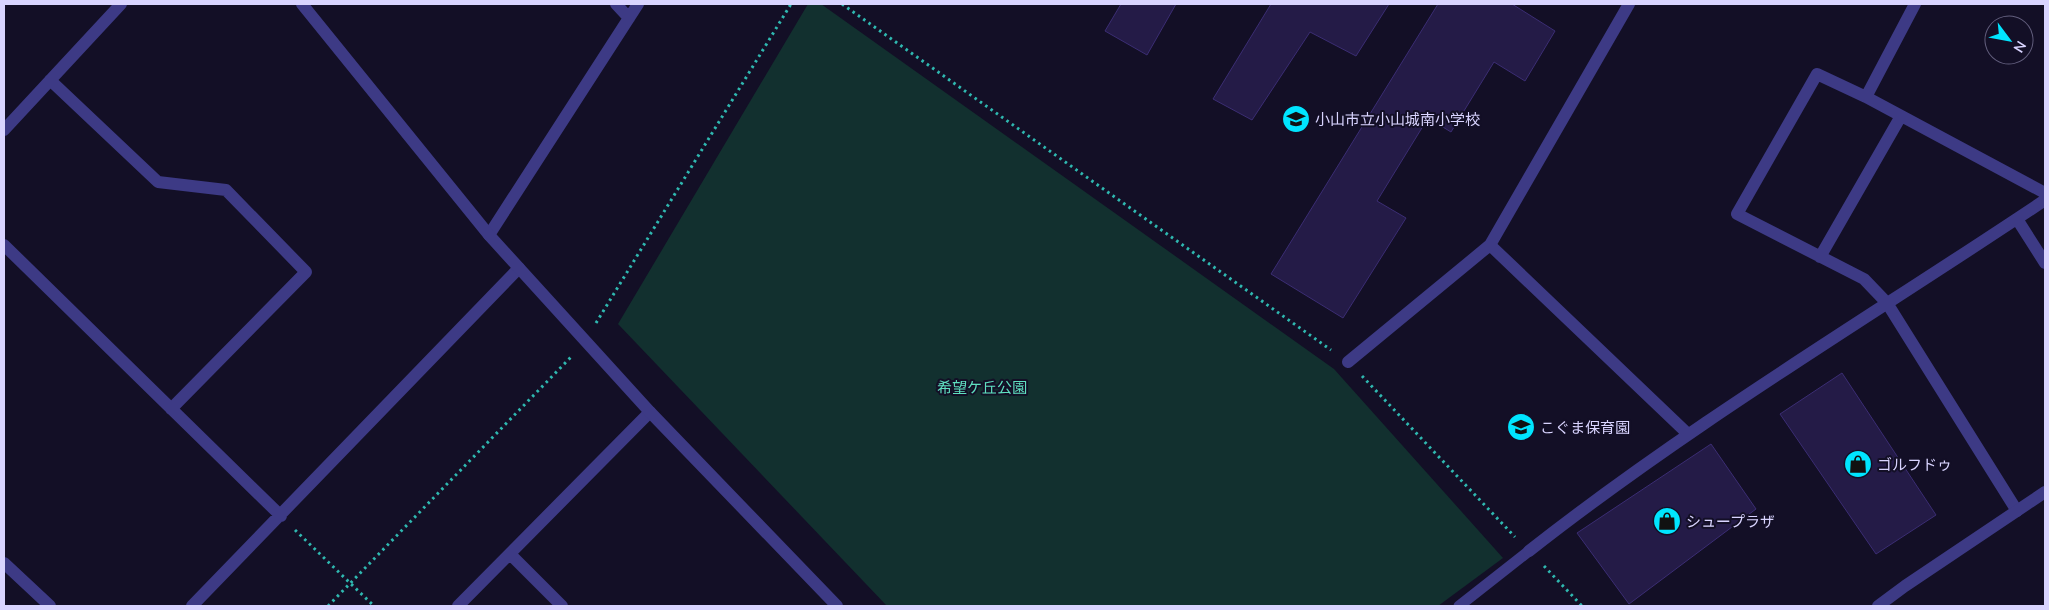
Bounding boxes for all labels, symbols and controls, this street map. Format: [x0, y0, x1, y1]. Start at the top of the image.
north arrow [1984, 15, 2034, 65]
text: N [2010, 38, 2030, 56]
school or university icon: 小山市立小山城南小学校 [1281, 104, 1311, 134]
place label: 小山市立小山城南小学校 [1315, 110, 1480, 129]
park label: 希望ケ丘公園 [937, 378, 1027, 397]
school or university icon: こぐま保育園 [1506, 412, 1536, 442]
place label: こぐま保育園 [1540, 418, 1630, 437]
shop icon: ゴルフドゥ [1843, 449, 1873, 479]
place label: ゴルフドゥ [1877, 455, 1952, 474]
shop icon: シュープラザ [1652, 506, 1682, 536]
place label: シュープラザ [1686, 512, 1775, 531]

